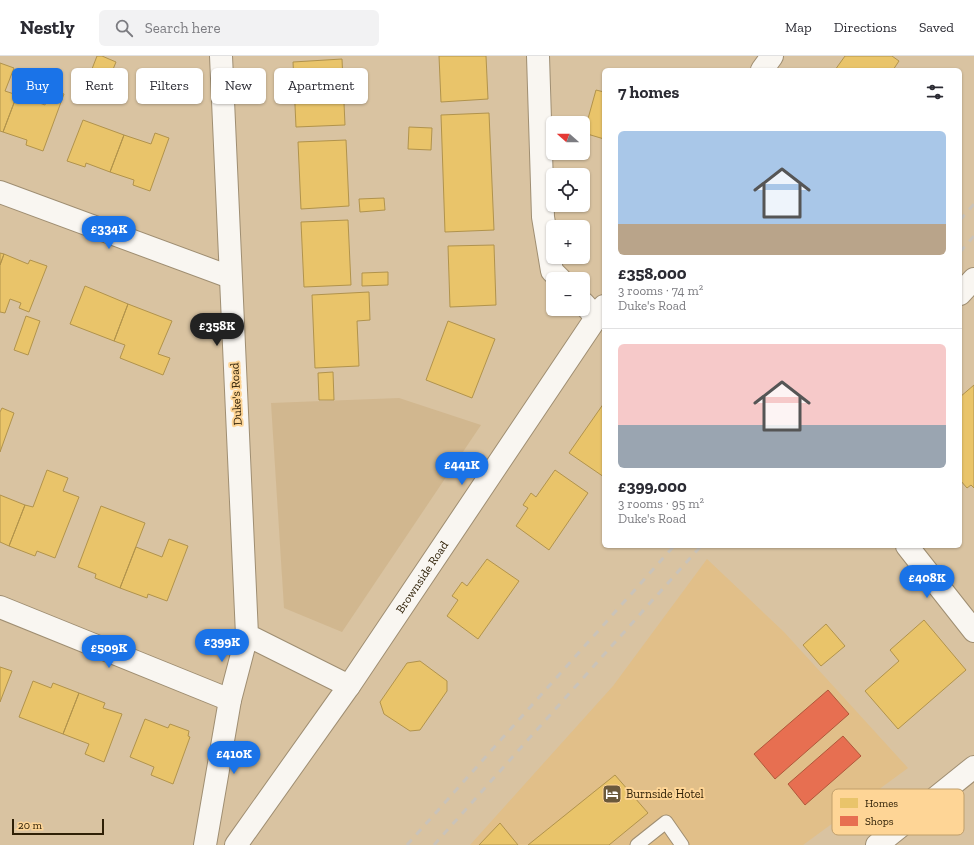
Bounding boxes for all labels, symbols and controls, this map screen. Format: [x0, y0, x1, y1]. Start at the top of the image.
search box [99, 10, 379, 46]
text: Nestly [20, 16, 75, 39]
icon: search [113, 17, 135, 39]
text: Search here [145, 19, 221, 37]
text: Map [785, 19, 812, 36]
text: Directions [834, 19, 897, 36]
text: Saved [919, 19, 954, 36]
chip: Buy [12, 68, 63, 104]
chip: Rent [71, 68, 128, 104]
chip: Filters [136, 68, 203, 104]
chip: New [211, 68, 266, 104]
chip: Apartment [274, 68, 368, 104]
icon: filters [924, 81, 946, 103]
text: 7 homes [618, 82, 679, 102]
north arrow [546, 116, 590, 160]
map controls [546, 116, 590, 316]
icon: home [746, 157, 818, 229]
button: locate [546, 168, 590, 212]
pin: £334K [81, 216, 137, 250]
button: + [546, 220, 590, 264]
text: £334K [91, 221, 127, 236]
text: £358,000 [618, 263, 687, 283]
button: − [546, 272, 590, 316]
text: 3 rooms · 74 m² [618, 283, 703, 298]
text: Duke's Road [618, 298, 686, 313]
pin: £358K [189, 313, 245, 347]
text: £358K [199, 318, 235, 333]
street label: Duke's Road [227, 362, 245, 426]
icon: home [746, 370, 818, 442]
pin: £441K [434, 452, 490, 486]
text: £441K [444, 457, 480, 472]
text: £399,000 [618, 476, 687, 496]
text: 3 rooms · 95 m² [618, 496, 704, 511]
text: Duke's Road [618, 511, 686, 526]
street label: Brownside Road [393, 538, 451, 616]
pin: £408K [899, 565, 955, 599]
text: £408K [908, 570, 946, 585]
pin: £399K [194, 629, 250, 663]
text: £399K [204, 634, 240, 649]
pin: £509K [81, 635, 137, 669]
text: £509K [91, 640, 127, 655]
pin: £410K [206, 741, 262, 775]
text: £410K [216, 746, 252, 761]
hotel icon: Burnside Hotel [601, 783, 623, 805]
place label: Burnside Hotel [626, 787, 704, 801]
legend [832, 789, 964, 835]
text: Homes [865, 797, 898, 810]
text: Shops [865, 815, 894, 828]
scale bar [12, 817, 104, 836]
text: 20 m [18, 819, 42, 832]

